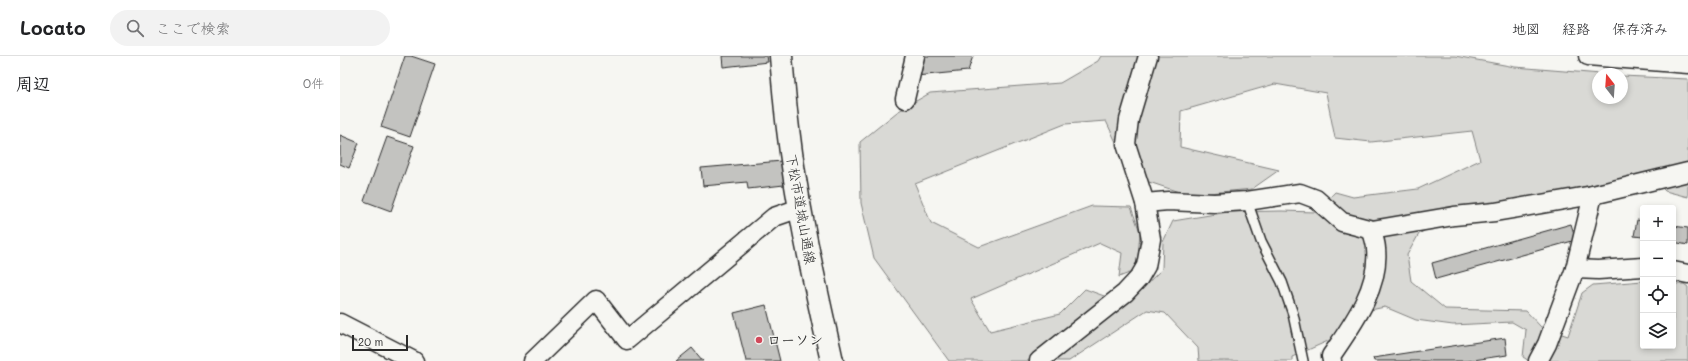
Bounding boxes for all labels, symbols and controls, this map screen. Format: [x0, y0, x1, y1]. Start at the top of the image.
search box [110, 10, 390, 46]
text: Locato [20, 15, 86, 40]
icon: search [124, 17, 146, 39]
text: ここで検索 [156, 18, 231, 38]
text: 地図 [1512, 19, 1540, 38]
text: 経路 [1562, 19, 1590, 38]
text: 保存済み [1612, 19, 1668, 38]
north arrow [1592, 68, 1628, 104]
text: 周辺 [16, 72, 50, 94]
text: 0件 [303, 74, 324, 91]
street label: 下松市道城山通線 [782, 152, 821, 266]
map controls [1640, 205, 1676, 349]
button: + [1640, 205, 1676, 241]
button: − [1640, 241, 1676, 277]
button: locate [1640, 277, 1676, 313]
button: layers [1640, 313, 1676, 349]
place label: ローソン [767, 330, 823, 349]
scale bar [352, 333, 408, 352]
text: 20 m [358, 334, 383, 349]
marker: ローソン [754, 335, 764, 345]

